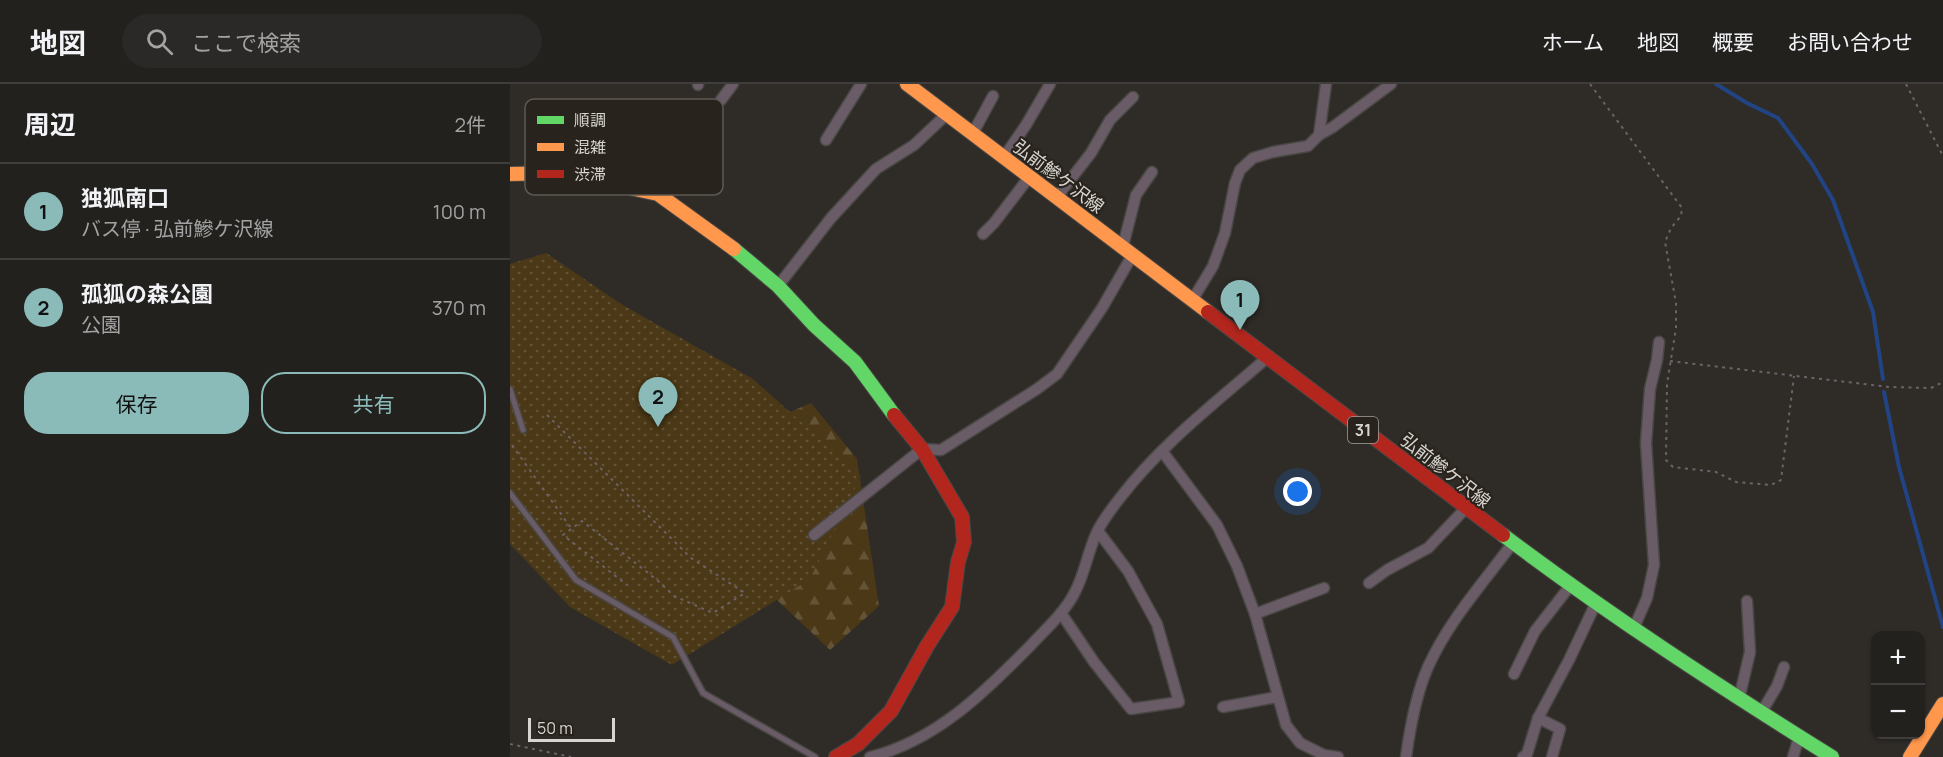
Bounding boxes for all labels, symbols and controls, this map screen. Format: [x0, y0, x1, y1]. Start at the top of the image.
search box [122, 14, 542, 68]
text: 地図 [30, 23, 86, 61]
icon: search [143, 25, 176, 58]
text: ここで検索 [191, 28, 301, 58]
text: ホーム [1542, 28, 1604, 56]
text: 地図 [1637, 28, 1679, 56]
text: 概要 [1712, 28, 1754, 56]
text: お問い合わせ [1787, 28, 1913, 56]
legend [525, 99, 723, 195]
text: 周辺 [24, 106, 76, 142]
text: 順調 [574, 109, 606, 131]
text: 2件 [455, 111, 486, 138]
street label: 弘前鰺ケ沢線 [1009, 134, 1109, 218]
text: 混雑 [574, 136, 606, 158]
text: 渋滞 [574, 163, 606, 185]
text: 独狐南口 [81, 183, 169, 213]
text: 1 [39, 198, 48, 225]
text: 100 m [433, 198, 486, 225]
text: バス停 · 弘前鰺ケ沢線 [81, 215, 274, 242]
text: 孤狐の森公園 [81, 279, 213, 309]
pin: 1 [1220, 280, 1260, 330]
text: 2 [38, 294, 49, 321]
text: 370 m [432, 294, 486, 321]
text: 公園 [81, 311, 121, 338]
button: 保存 [24, 372, 249, 434]
button: 共有 [261, 372, 486, 434]
pin: 2 [638, 378, 678, 427]
road number: 31 [1348, 417, 1378, 443]
street label: 弘前鰺ケ沢線 [1396, 427, 1496, 513]
your location [1283, 477, 1312, 506]
map controls [1871, 631, 1925, 739]
button: + [1871, 631, 1925, 685]
button: − [1871, 685, 1925, 739]
scale bar [528, 715, 615, 742]
text: 50 m [537, 717, 573, 739]

